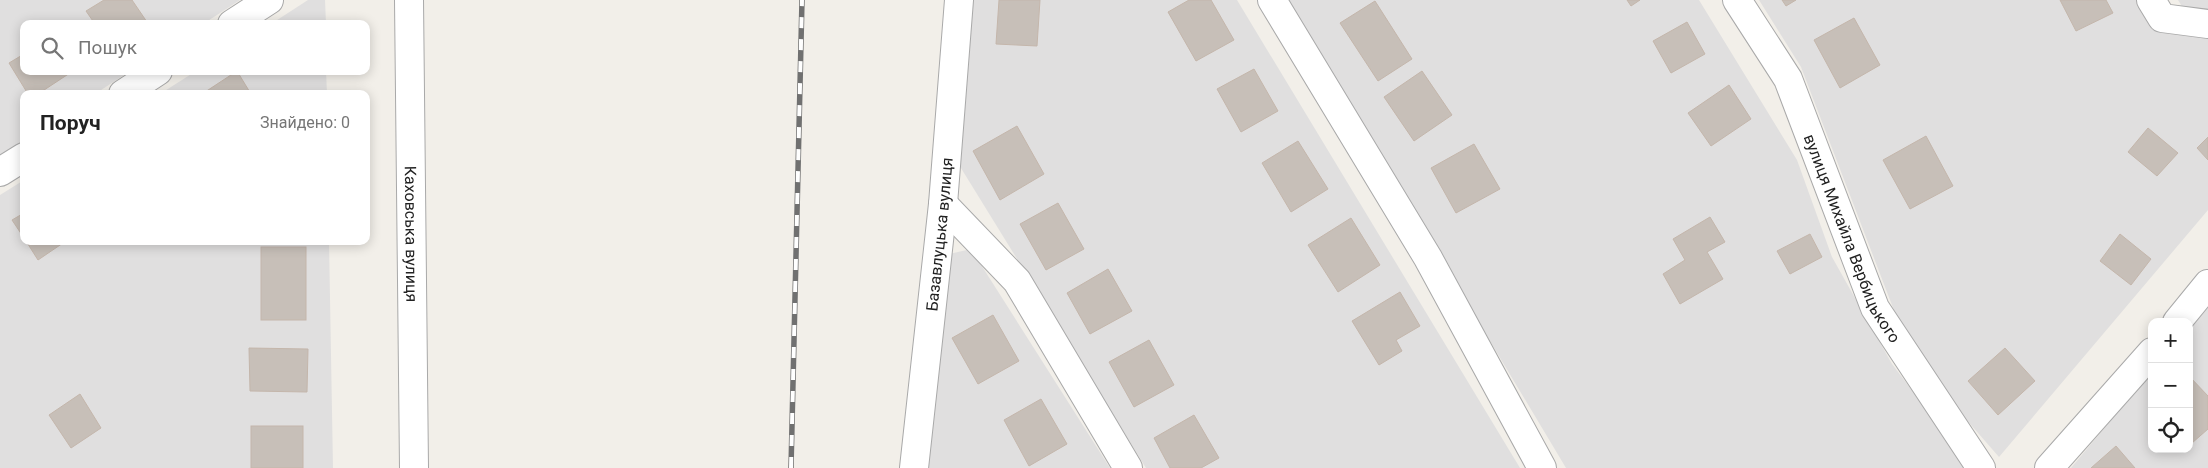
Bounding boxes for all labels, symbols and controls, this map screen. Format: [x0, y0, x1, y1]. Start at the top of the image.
search box [20, 20, 370, 75]
icon: search [38, 34, 66, 62]
text: Пошук [78, 36, 137, 59]
text: Поруч [40, 111, 101, 135]
text: Знайдено: 0 [260, 113, 350, 132]
street label: вулиця Михайла Вербицького [1800, 131, 1904, 346]
street label: Базавлуцька вулиця [922, 157, 957, 312]
street label: Каховська вулиця [401, 166, 421, 302]
map controls [2148, 318, 2193, 453]
button: + [2148, 318, 2193, 363]
button: − [2148, 363, 2193, 408]
button: locate [2148, 408, 2193, 453]

